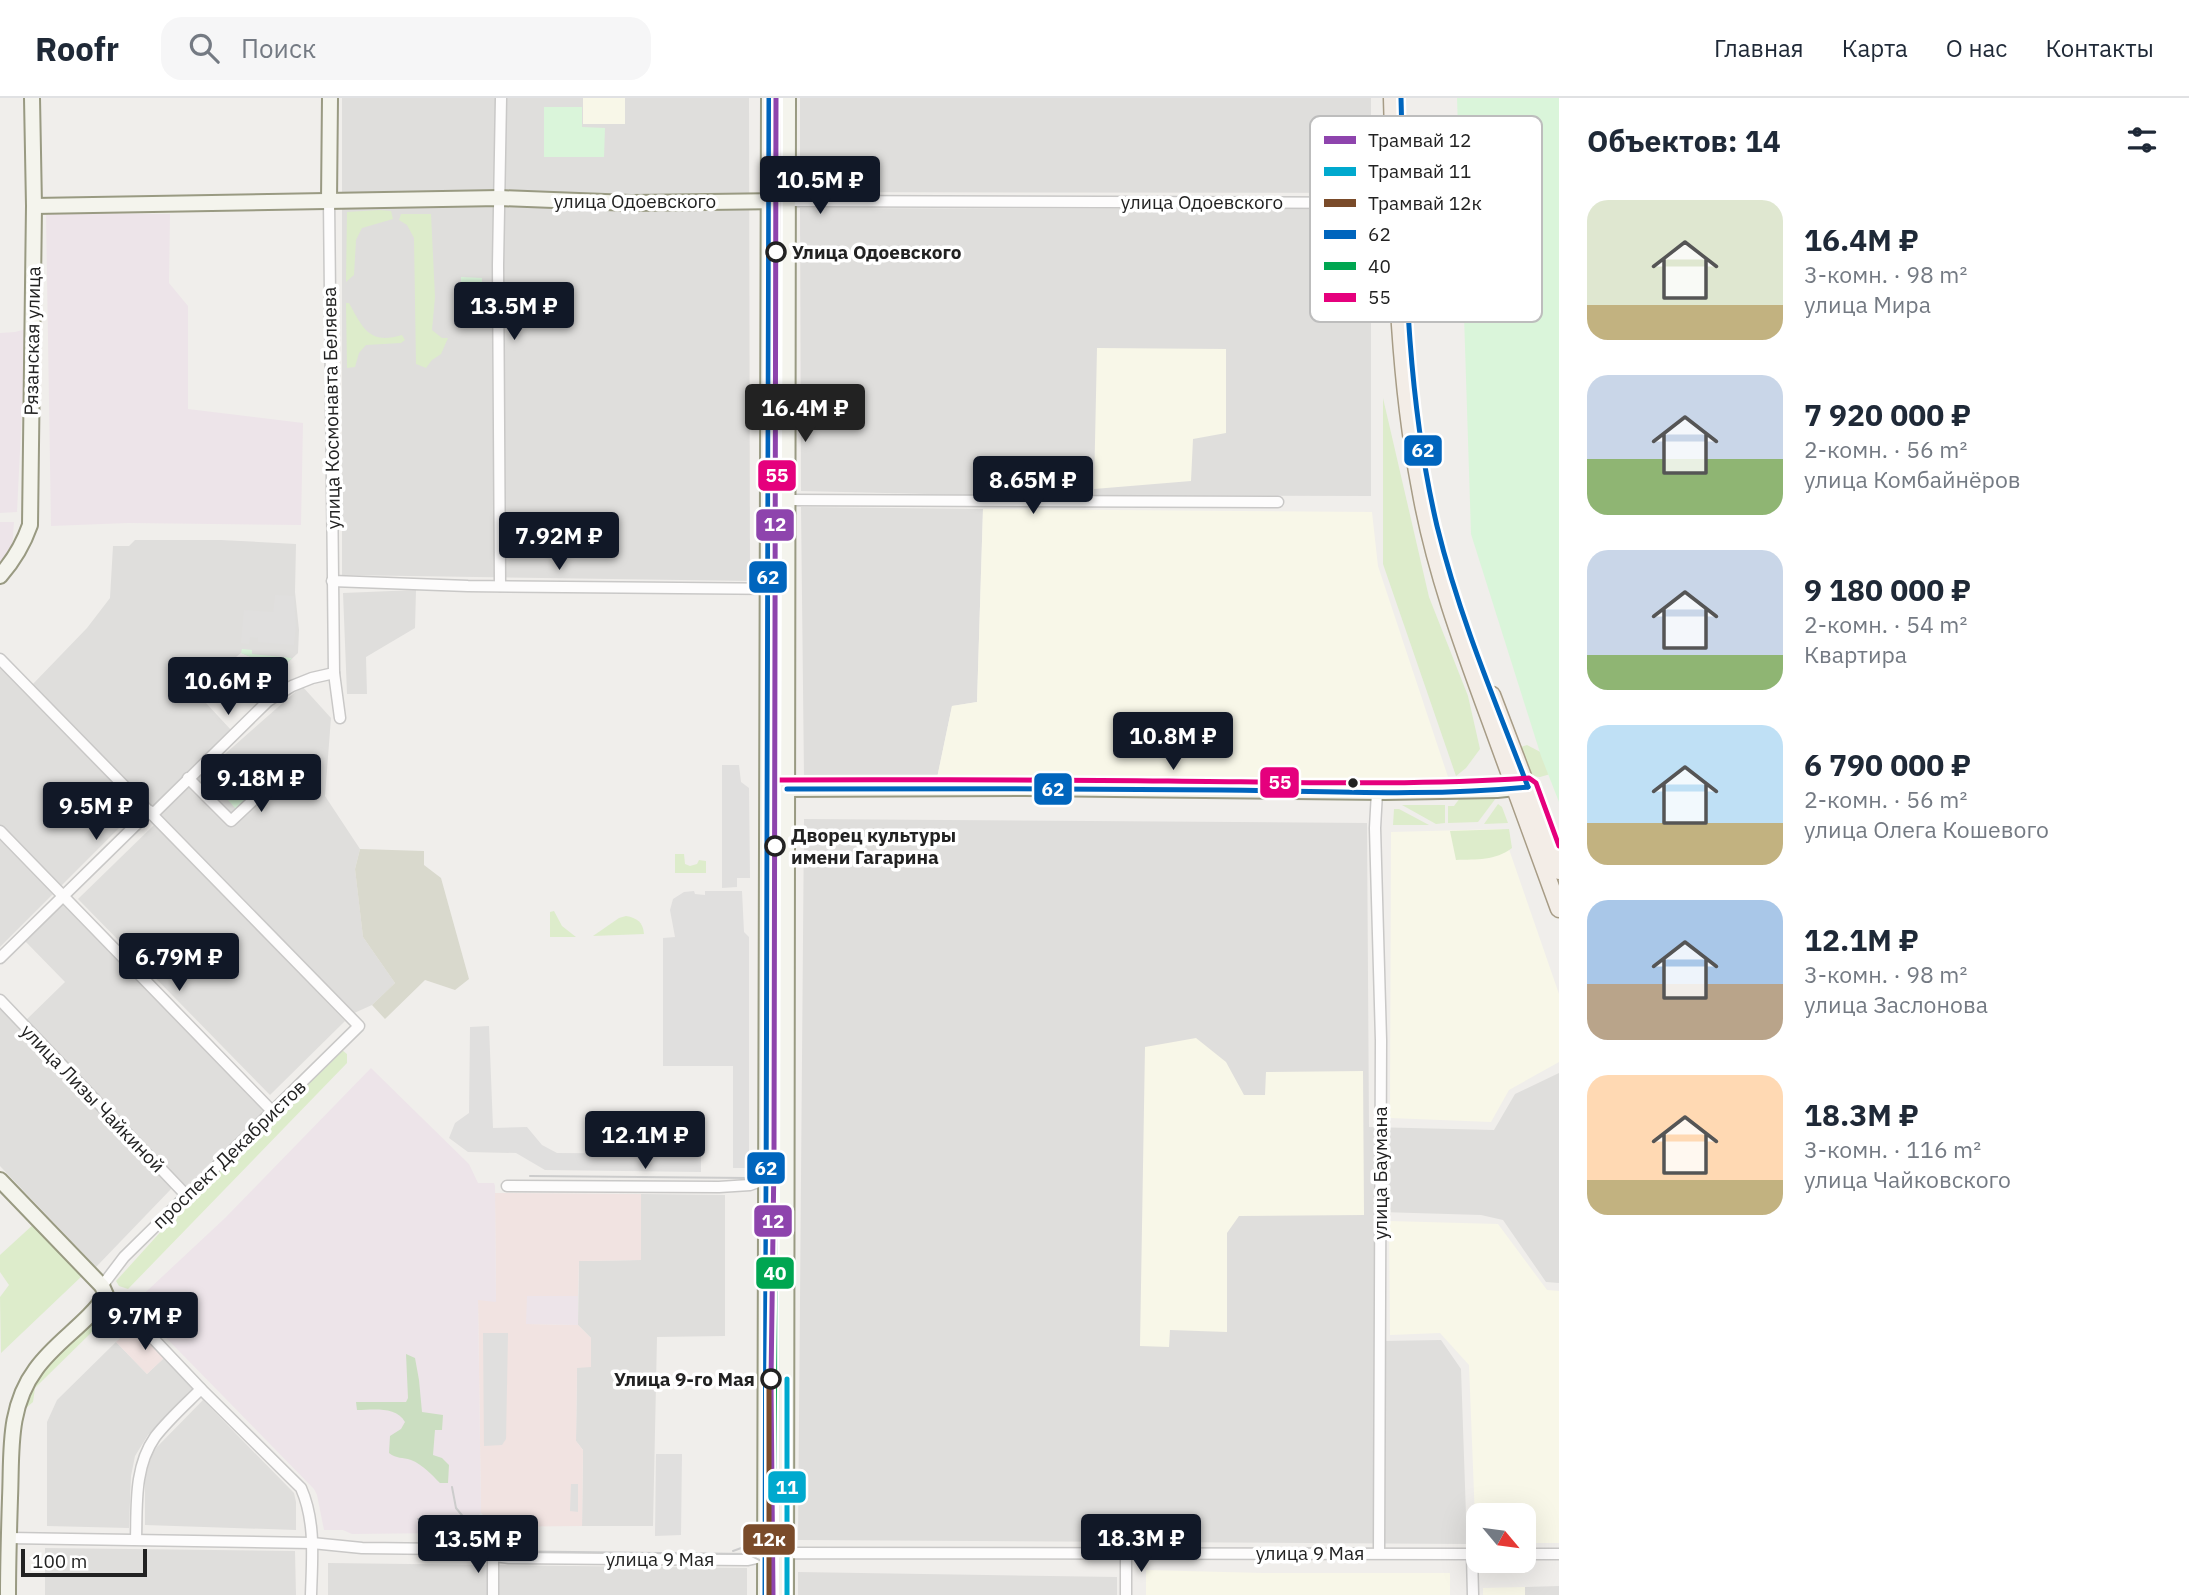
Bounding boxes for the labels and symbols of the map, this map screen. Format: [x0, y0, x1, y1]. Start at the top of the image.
legend [1310, 116, 1542, 322]
text: Трамвай 12 [1368, 128, 1472, 152]
pin: 10.5M ₽ [755, 156, 885, 216]
text: Трамвай 11 [1368, 159, 1472, 183]
street label: улица Одоевского [554, 189, 716, 213]
street label: улица Одоевского [1121, 190, 1283, 214]
text: Трамвай 12к [1368, 191, 1482, 215]
text: 62 [1368, 222, 1391, 246]
place label: Улица Одоевского [792, 240, 962, 264]
marker: Улица Одоевского [766, 242, 786, 262]
text: 40 [1368, 254, 1391, 278]
street label: Рязанская улица [19, 266, 45, 416]
pin: 13.5M ₽ [449, 282, 579, 342]
text: 55 [1368, 285, 1391, 309]
street label: улица Космонавта Беляева [317, 286, 345, 530]
pin: 16.4M ₽ [740, 384, 870, 444]
line badge: 62 [1403, 434, 1443, 467]
text: 62 [1412, 438, 1434, 462]
pin: 8.65M ₽ [968, 456, 1098, 516]
line badge: 55 [757, 459, 797, 492]
text: 55 [766, 463, 788, 487]
line badge: 12 [755, 508, 795, 542]
pin: 7.92M ₽ [494, 512, 624, 572]
text: 12 [764, 512, 786, 536]
line badge: 62 [748, 560, 788, 594]
text: 62 [757, 565, 779, 589]
pin: 10.6M ₽ [163, 658, 293, 717]
pin: 10.8M ₽ [1108, 712, 1238, 772]
pin: 9.18M ₽ [196, 754, 326, 814]
line badge: 55 [1259, 766, 1300, 799]
text: 55 [1269, 770, 1291, 794]
line badge: 62 [1033, 772, 1073, 806]
unlabelled marker [1346, 776, 1360, 790]
text: 62 [1042, 777, 1064, 801]
pin: 9.5M ₽ [39, 782, 153, 842]
place label: Дворец культуры имени Гагарина [791, 823, 956, 869]
marker: Дворец культуры имени Гагарина [765, 836, 785, 856]
pin: 6.79M ₽ [114, 934, 244, 993]
street label: улица Лизы Чайкиной [16, 1019, 170, 1177]
street label: проспект Декабристов [147, 1074, 311, 1234]
street label: улица Баумана [1368, 1106, 1392, 1240]
pin: 12.1M ₽ [580, 1112, 710, 1171]
line badge: 62 [746, 1151, 786, 1185]
text: 62 [755, 1156, 777, 1180]
line badge: 12 [753, 1204, 793, 1238]
text: 12 [762, 1209, 784, 1233]
line badge: 40 [755, 1256, 795, 1290]
text: 40 [764, 1261, 786, 1285]
pin: 9.7M ₽ [88, 1292, 202, 1352]
place label: Улица 9-го Мая [614, 1367, 755, 1391]
marker: Улица 9-го Мая [761, 1369, 781, 1389]
line badge: 11 [767, 1470, 807, 1504]
text: 11 [776, 1475, 799, 1499]
north arrow [1466, 1503, 1536, 1573]
pin: 18.3M ₽ [1076, 1514, 1206, 1574]
pin: 13.5M ₽ [413, 1516, 543, 1575]
line badge: 12к [742, 1523, 796, 1556]
text: 12к [752, 1527, 786, 1551]
street label: улица 9 Мая [1256, 1541, 1364, 1565]
scale bar [21, 1546, 147, 1578]
street label: улица 9 Мая [606, 1547, 714, 1571]

